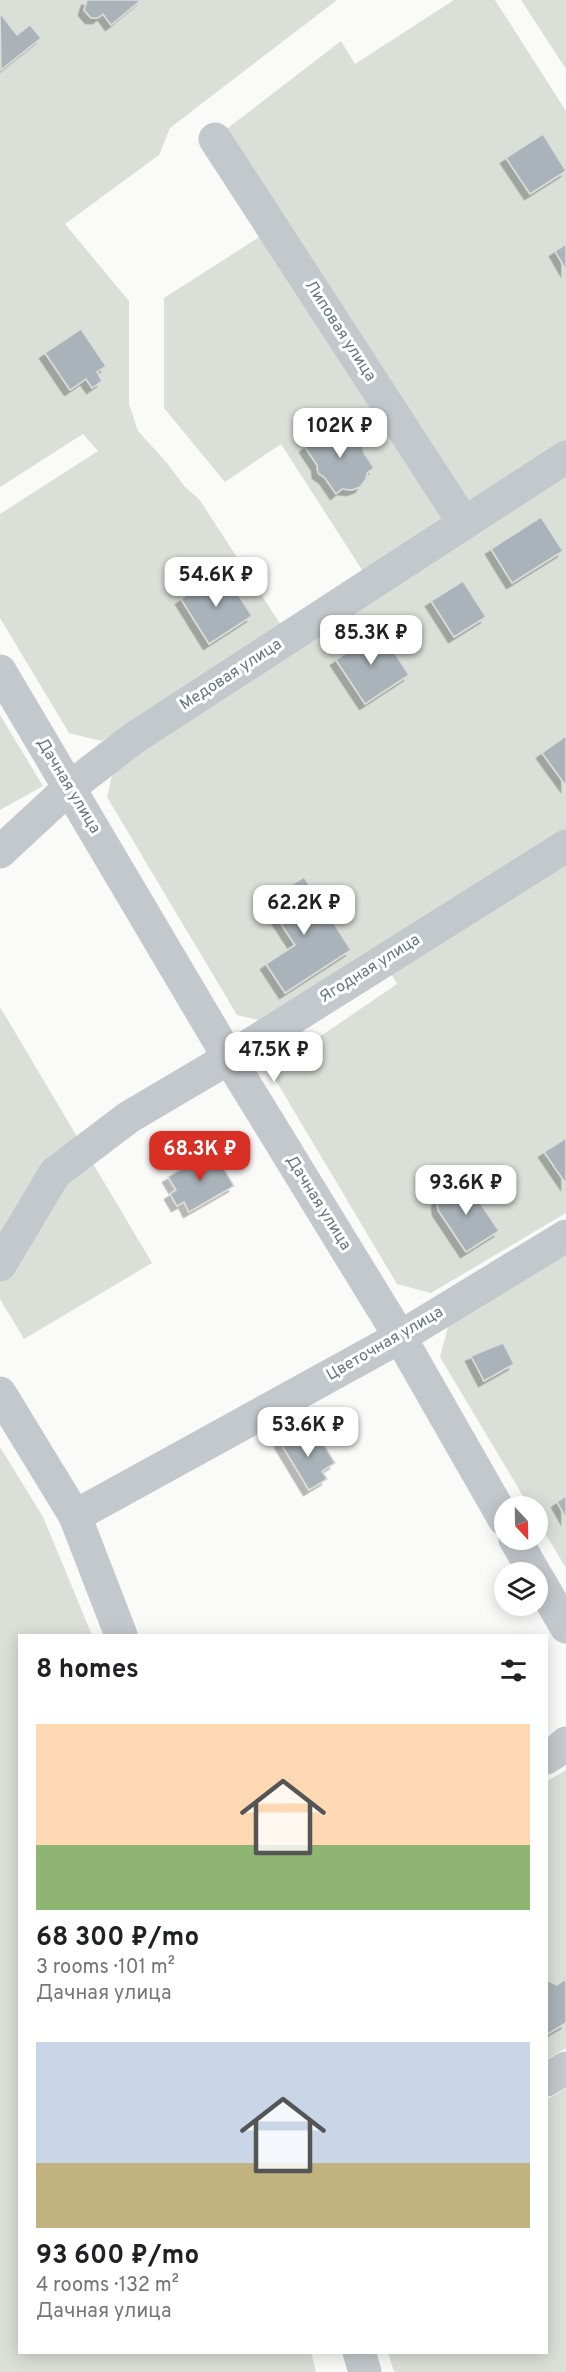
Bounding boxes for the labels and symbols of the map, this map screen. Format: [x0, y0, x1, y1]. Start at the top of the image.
street label: Липовая улица [300, 277, 380, 385]
pin: 102K ₽ [291, 408, 389, 459]
pin: 54.6K ₽ [161, 557, 271, 608]
pin: 85.3K ₽ [316, 615, 426, 666]
street label: Медовая улица [176, 635, 286, 715]
street label: Дачная улица [32, 734, 104, 838]
pin: 62.2K ₽ [249, 885, 359, 936]
street label: Ягодная улица [316, 930, 424, 1008]
pin: 47.5K ₽ [219, 1032, 329, 1083]
pin: 68.3K ₽ [145, 1131, 255, 1182]
street label: Дачная улица [281, 1152, 355, 1254]
pin: 93.6K ₽ [411, 1165, 521, 1216]
street label: Цветочная улица [323, 1302, 447, 1386]
pin: 53.6K ₽ [253, 1407, 363, 1458]
north arrow [494, 1496, 548, 1550]

